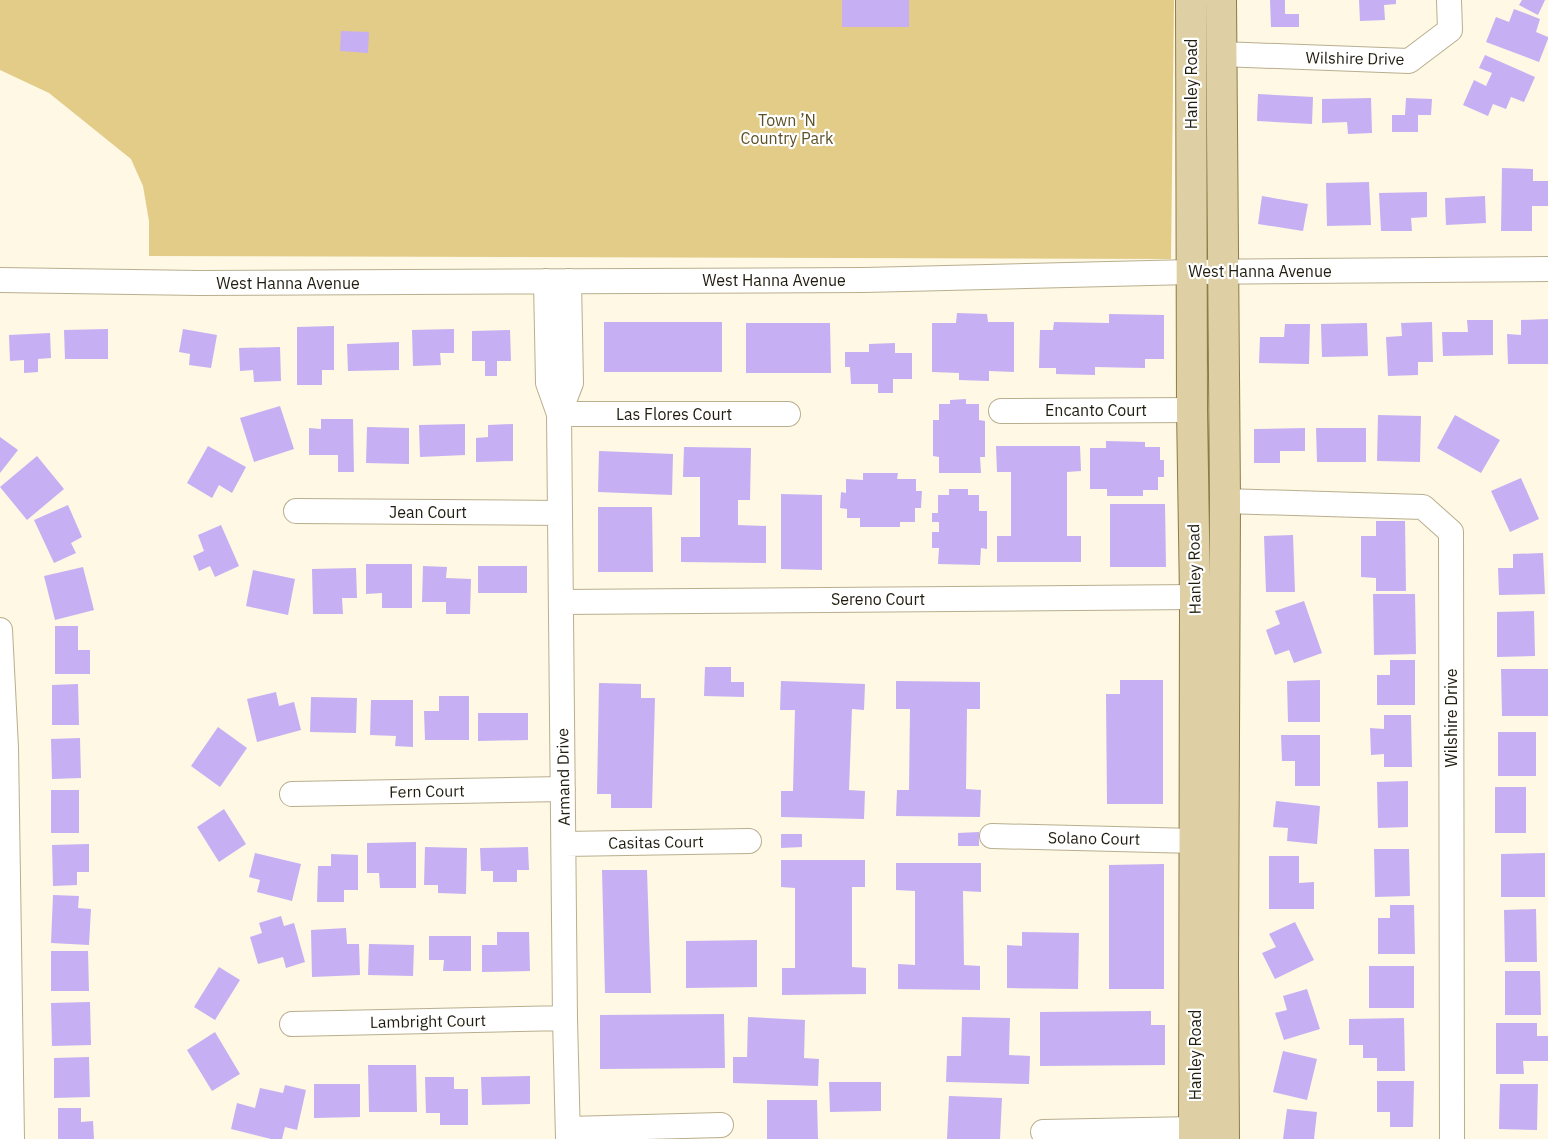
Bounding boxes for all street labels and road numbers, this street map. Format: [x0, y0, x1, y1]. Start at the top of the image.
street label: Hanley Road [1181, 39, 1201, 129]
street label: Wilshire Drive [1305, 47, 1405, 69]
street label: West Hanna Avenue [1188, 261, 1332, 281]
street label: West Hanna Avenue [702, 270, 846, 290]
street label: West Hanna Avenue [216, 273, 360, 293]
street label: Encanto Court [1045, 400, 1147, 420]
street label: Las Flores Court [616, 404, 732, 424]
street label: Jean Court [389, 502, 467, 522]
street label: Hanley Road [1183, 524, 1205, 614]
street label: Sereno Court [831, 589, 925, 609]
street label: Wilshire Drive [1441, 668, 1461, 767]
street label: Armand Drive [552, 728, 574, 826]
street label: Fern Court [389, 780, 465, 802]
street label: Solano Court [1048, 827, 1140, 849]
street label: Casitas Court [608, 831, 704, 853]
street label: Lambright Court [370, 1010, 486, 1032]
street label: Hanley Road [1185, 1010, 1205, 1100]

